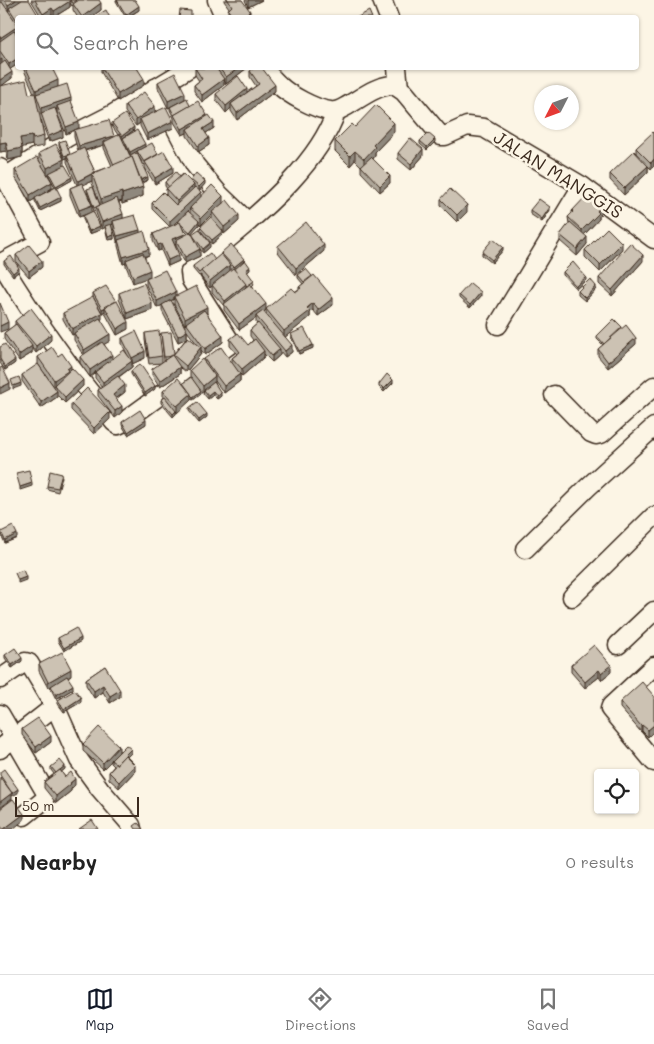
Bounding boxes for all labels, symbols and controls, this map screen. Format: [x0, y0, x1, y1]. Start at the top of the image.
search box [15, 15, 639, 70]
icon: search [33, 29, 61, 57]
text: Search here [73, 30, 189, 55]
north arrow [534, 85, 579, 130]
street label: JALAN MANGGIS [489, 125, 628, 224]
map controls [594, 769, 639, 814]
button: locate [594, 769, 639, 814]
scale bar [15, 794, 139, 817]
text: 50 m [22, 796, 54, 815]
text: Nearby [20, 848, 97, 875]
text: 0 results [566, 851, 634, 872]
tab: Map [85, 985, 114, 1034]
tab: Directions [285, 985, 356, 1034]
tab: Saved [527, 985, 569, 1034]

